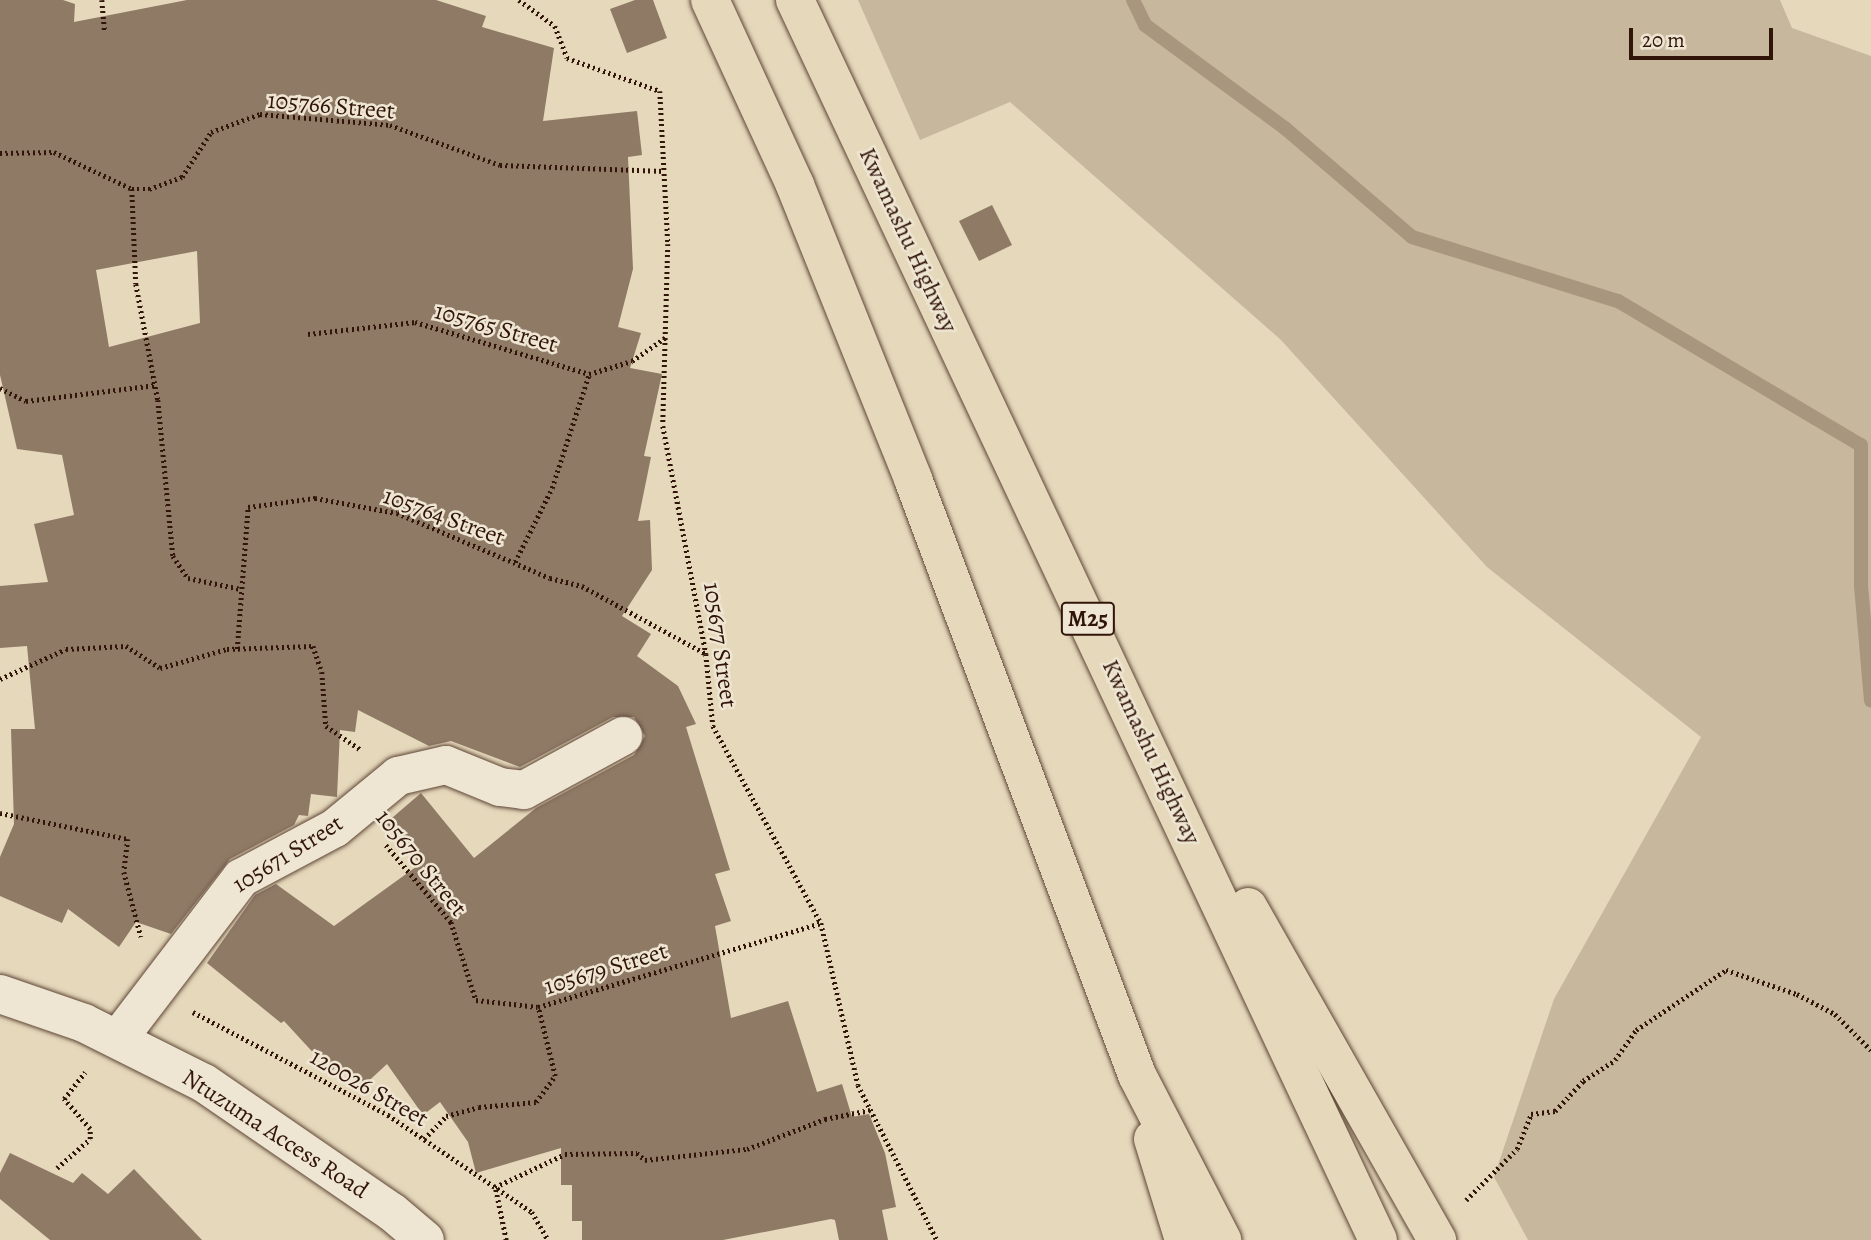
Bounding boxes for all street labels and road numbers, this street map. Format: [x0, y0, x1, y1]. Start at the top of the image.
street label: 105766 Street [266, 86, 396, 126]
street label: Kwamashu Highway [853, 143, 963, 337]
street label: 105765 Street [431, 297, 561, 359]
street label: 105764 Street [379, 482, 509, 552]
street label: 105677 Street [697, 580, 743, 710]
road number: M25 [1060, 600, 1116, 638]
street label: Kwamashu Highway [1096, 655, 1206, 849]
street label: 105670 Street [369, 804, 473, 922]
street label: 105671 Street [228, 809, 348, 899]
street label: 105679 Street [541, 937, 671, 1001]
street label: 120026 Street [305, 1043, 433, 1133]
street label: Ntuzuma Access Road [177, 1063, 373, 1205]

